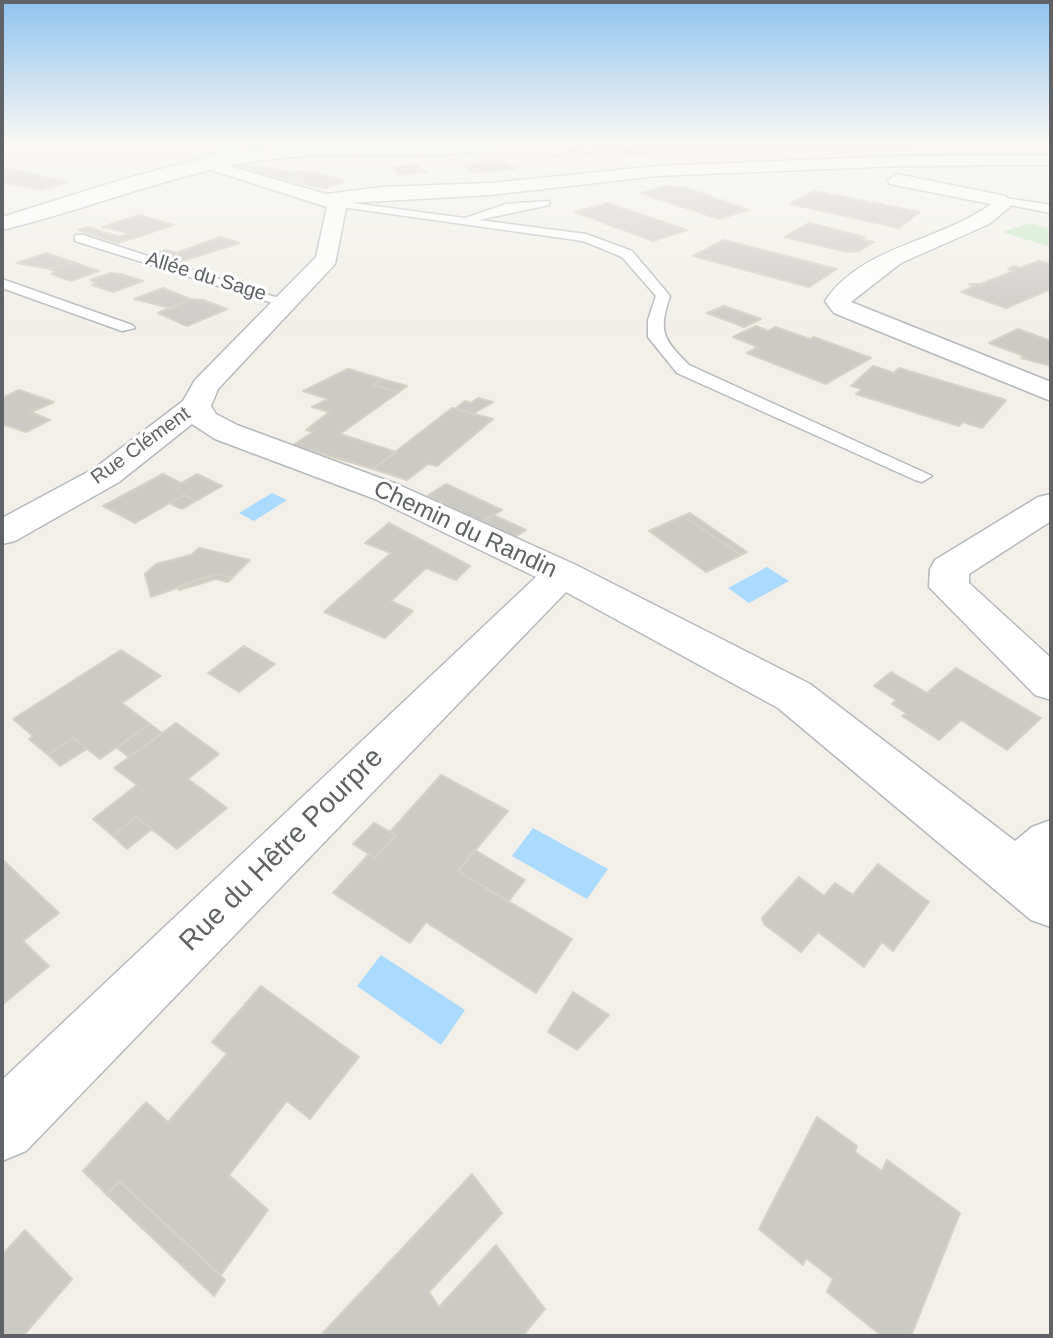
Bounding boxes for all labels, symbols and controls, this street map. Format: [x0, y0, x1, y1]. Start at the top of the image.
street label: Allée du Sage [143, 247, 269, 307]
street label: Rue Clément [87, 402, 195, 490]
street label: Chemin du Randin [369, 475, 561, 585]
street label: Rue du Hêtre Pourpre [173, 741, 391, 959]

